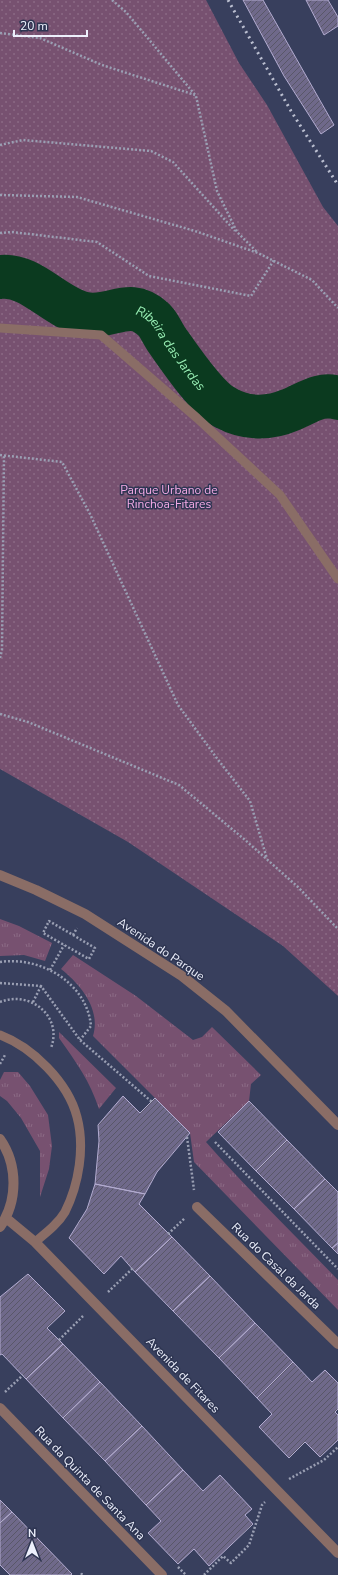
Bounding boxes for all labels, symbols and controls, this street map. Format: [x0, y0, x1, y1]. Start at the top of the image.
scale bar [14, 12, 87, 38]
text: 20 m [20, 18, 48, 34]
water label: Ribeira das Jardas [133, 302, 209, 395]
park label: Parque Urbano de Rinchoa-Fitares [120, 482, 218, 512]
street label: Avenida do Parque [114, 914, 208, 984]
street label: Rua do Casal da Jarda [228, 1219, 324, 1313]
street label: Avenida de Fitares [143, 1334, 224, 1417]
street label: Rua da Quinta de Santa Ana [31, 1423, 149, 1543]
north arrow [12, 1523, 52, 1563]
text: N [28, 1526, 36, 1541]

